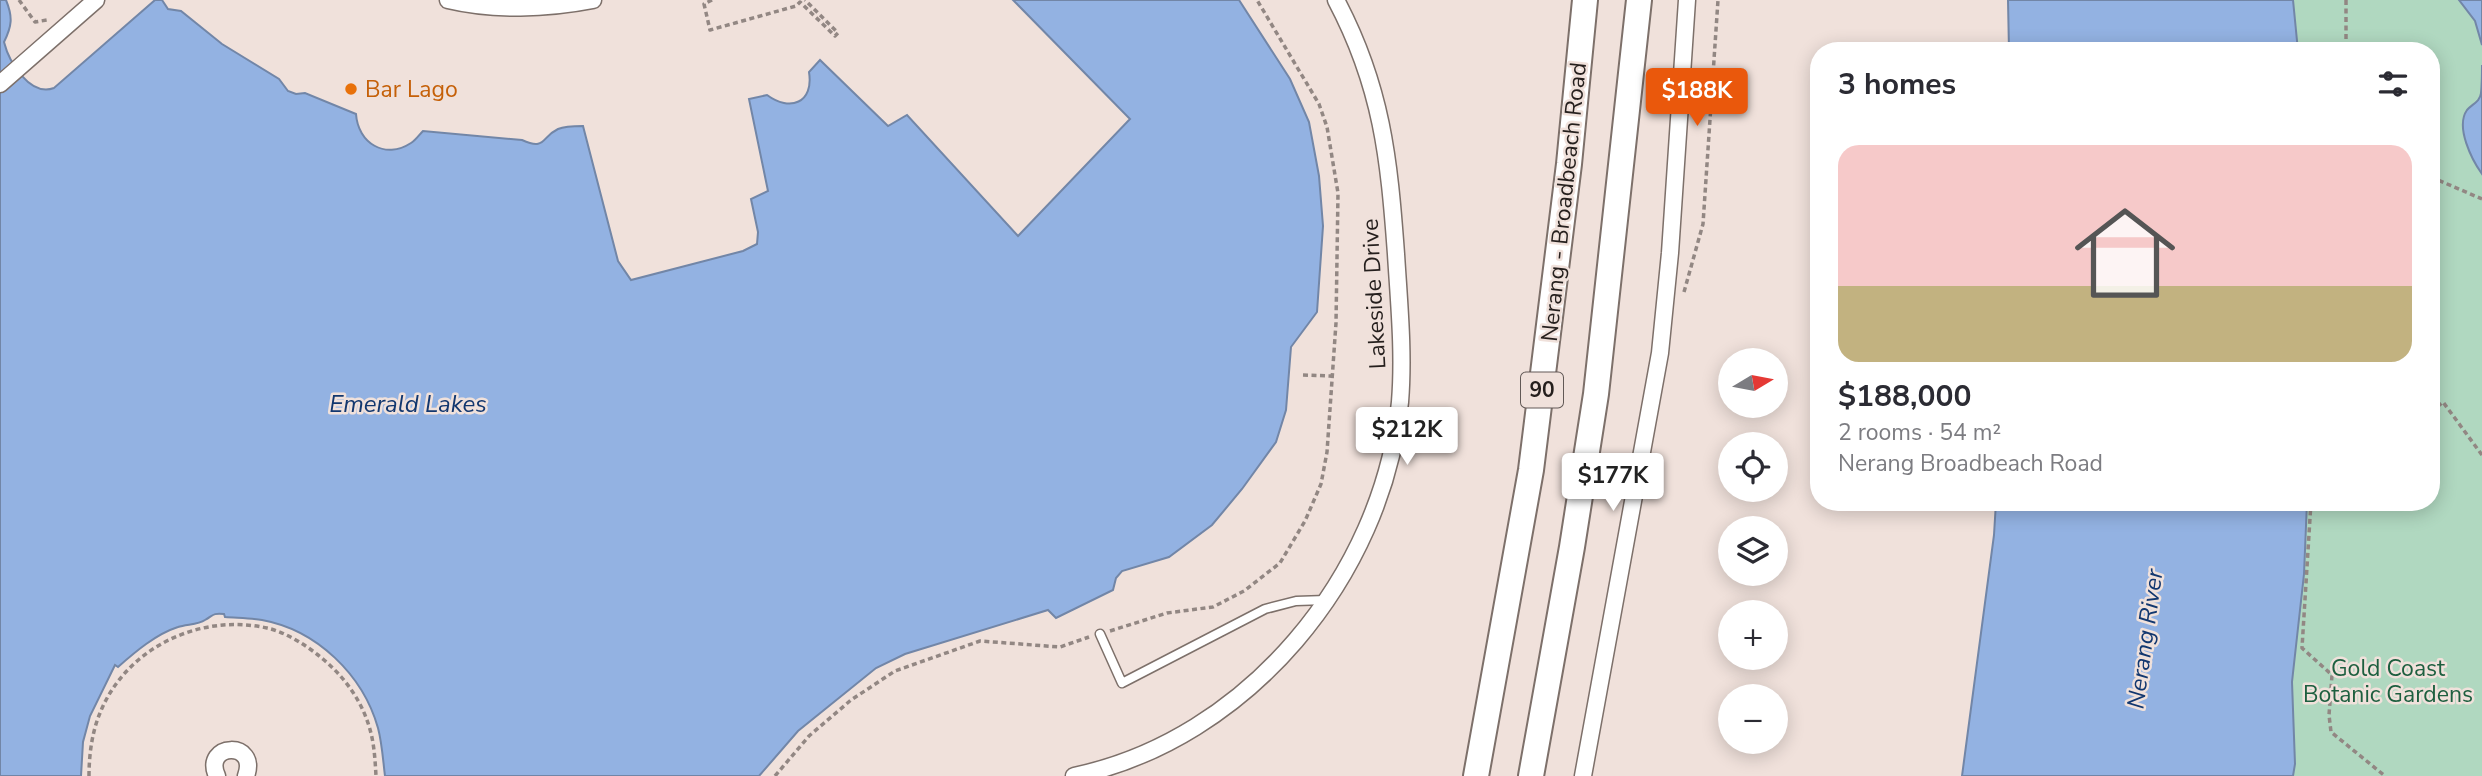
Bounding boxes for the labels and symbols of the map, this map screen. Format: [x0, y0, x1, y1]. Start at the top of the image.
street label: Nerang - Broadbeach Road [1534, 61, 1594, 343]
pin: $188K [1648, 68, 1746, 128]
place label: Bar Lago [365, 74, 458, 105]
marker: Bar Lago [343, 81, 359, 97]
street label: Lakeside Drive [1355, 218, 1393, 370]
north arrow [1718, 348, 1788, 418]
road number: 90 [1521, 372, 1563, 408]
water label: Emerald Lakes [329, 388, 487, 420]
pin: $212K [1358, 407, 1456, 467]
pin: $177K [1564, 454, 1662, 513]
water label: Nerang River [2119, 566, 2171, 711]
park label: Gold Coast Botanic Gardens [2303, 653, 2473, 710]

